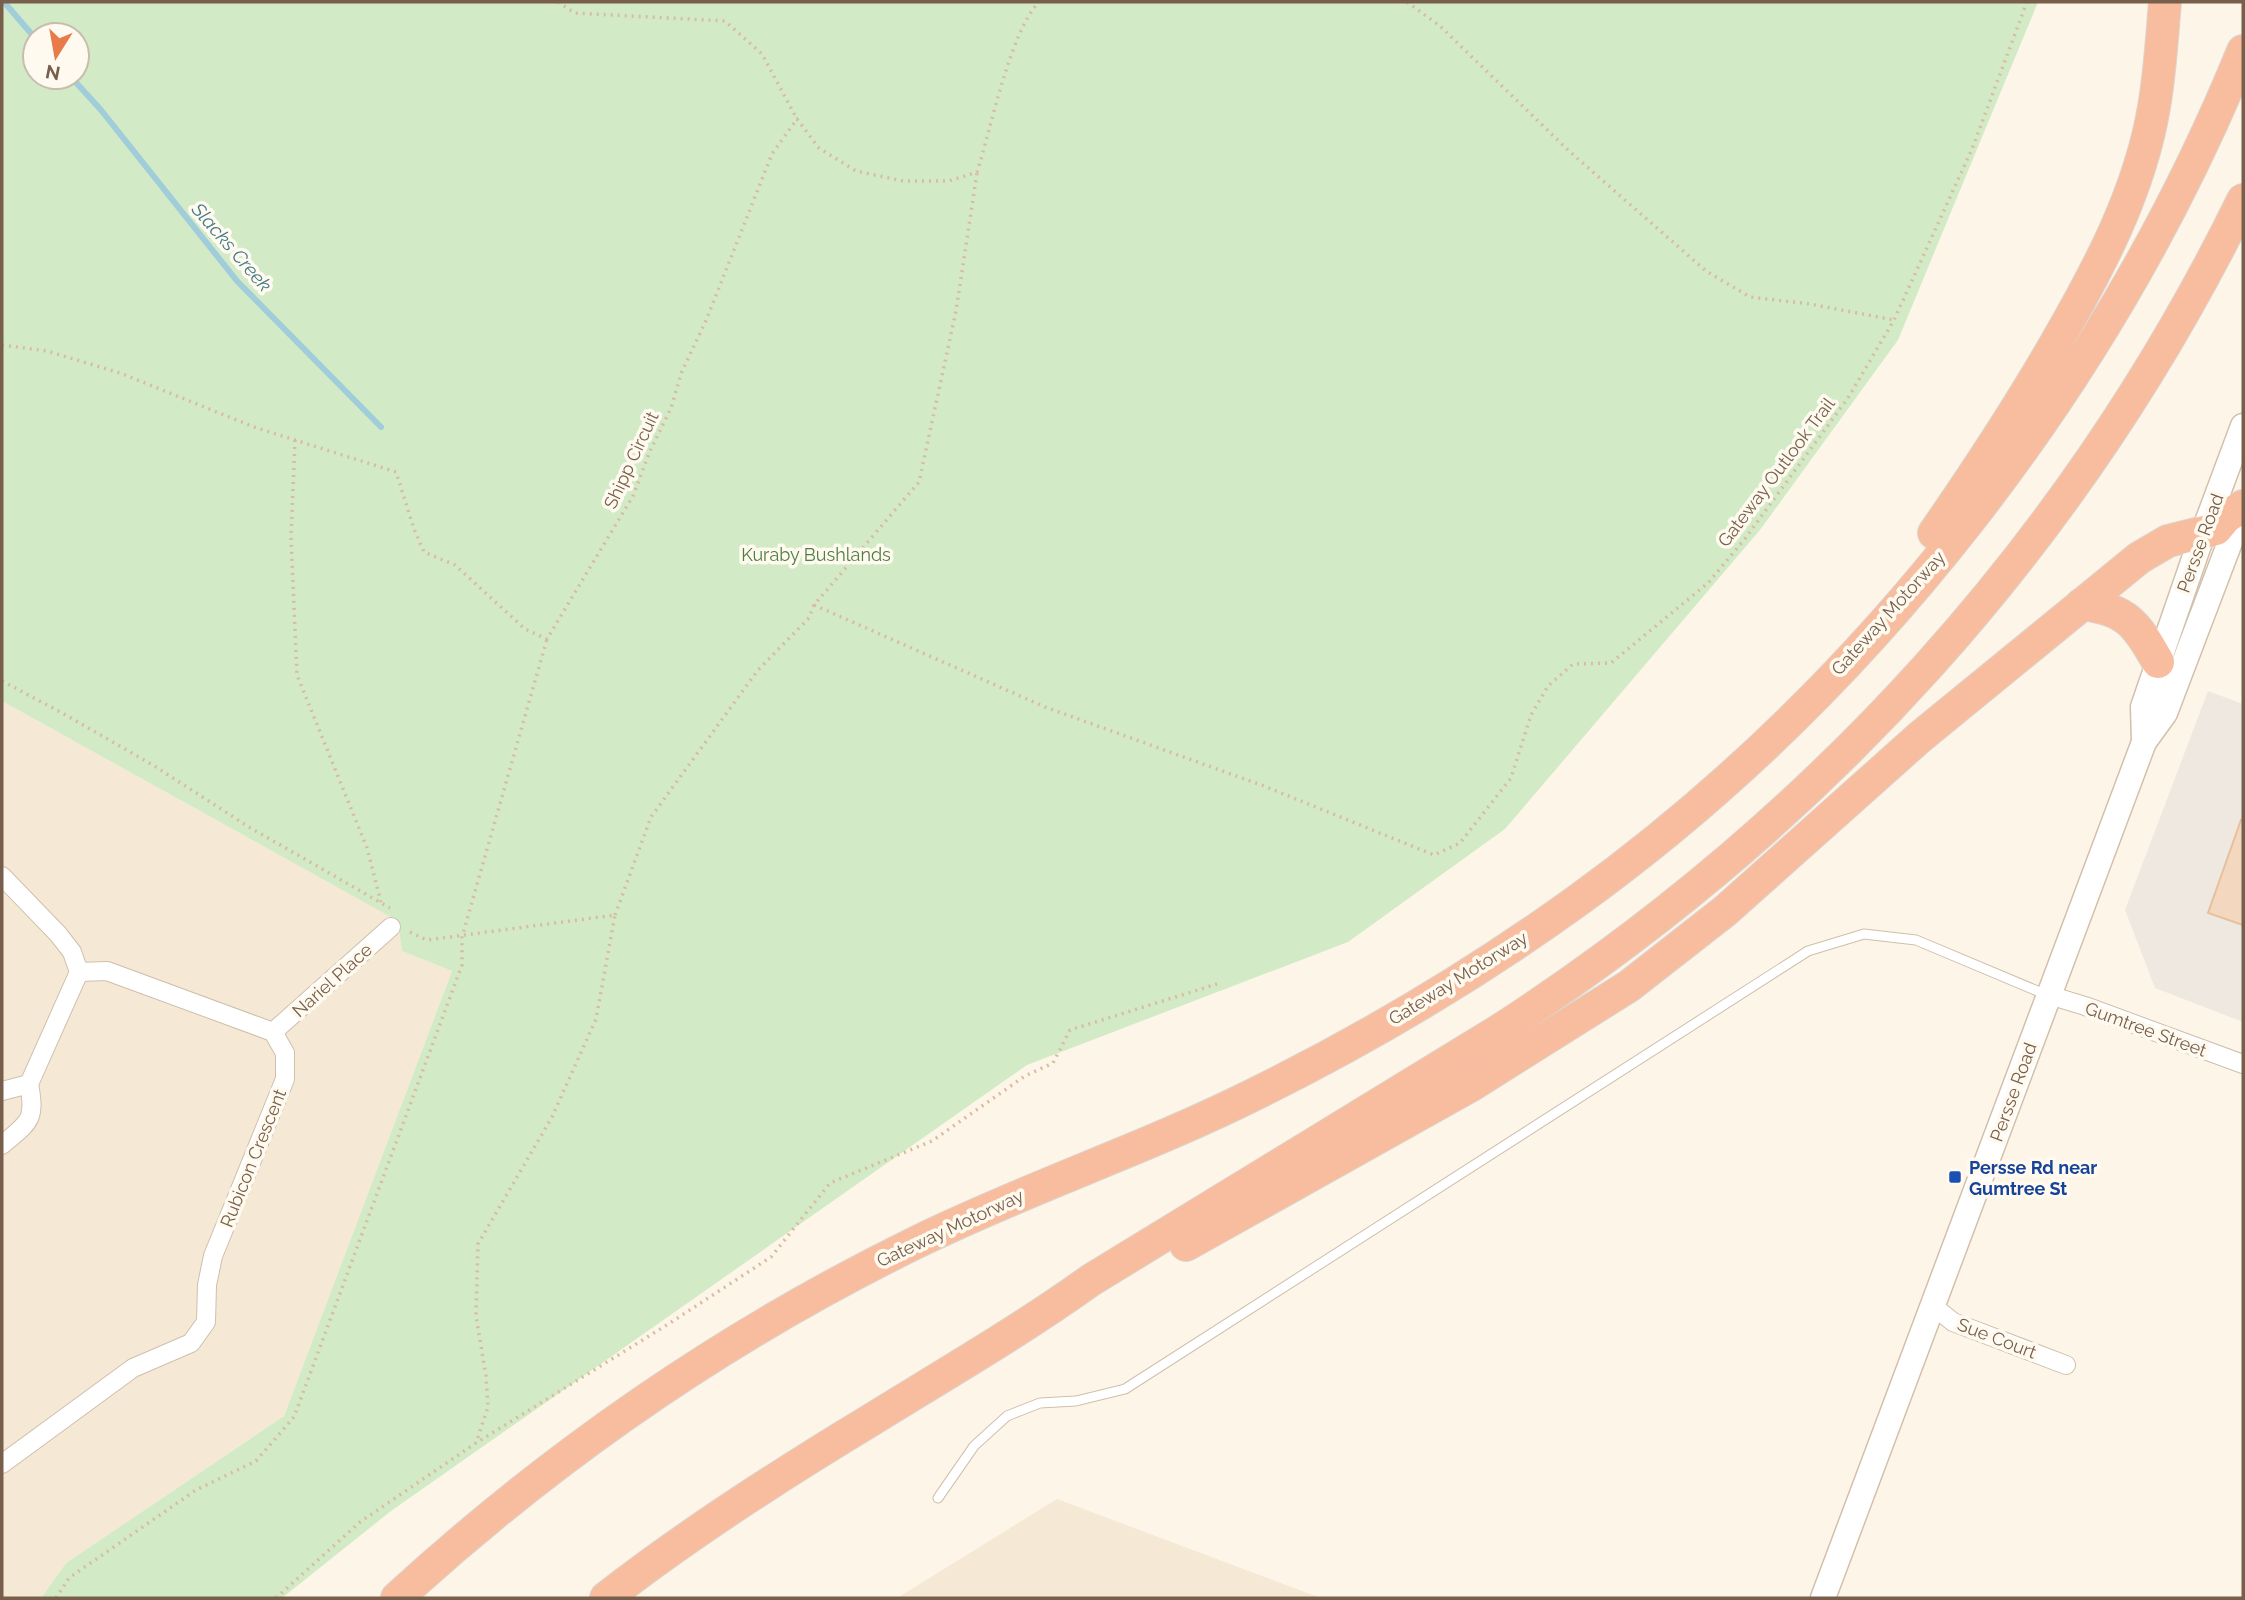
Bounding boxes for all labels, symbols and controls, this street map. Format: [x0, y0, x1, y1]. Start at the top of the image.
north arrow [21, 21, 91, 91]
text: N [44, 61, 62, 85]
water label: Slacks Creek [187, 197, 277, 296]
street label: Gateway Outlook Trail [1713, 393, 1839, 551]
street label: Shipp Circuit [599, 408, 663, 512]
street label: Persse Road [2172, 491, 2228, 595]
park label: Kuraby Bushlands [741, 544, 891, 565]
street label: Gateway Motorway [1827, 547, 1949, 679]
street label: Gateway Motorway [1385, 927, 1531, 1029]
street label: Nariel Place [288, 939, 376, 1021]
street label: Gumtree Street [2082, 997, 2210, 1061]
street label: Persse Road [1985, 1040, 2041, 1144]
street label: Rubicon Crescent [216, 1086, 290, 1230]
place label: Persse Rd near Gumtree St [1969, 1157, 2097, 1199]
marker: Persse Rd near Gumtree St [1947, 1169, 1963, 1185]
street label: Gateway Motorway [873, 1185, 1027, 1271]
street label: Sue Court [1955, 1313, 2039, 1363]

